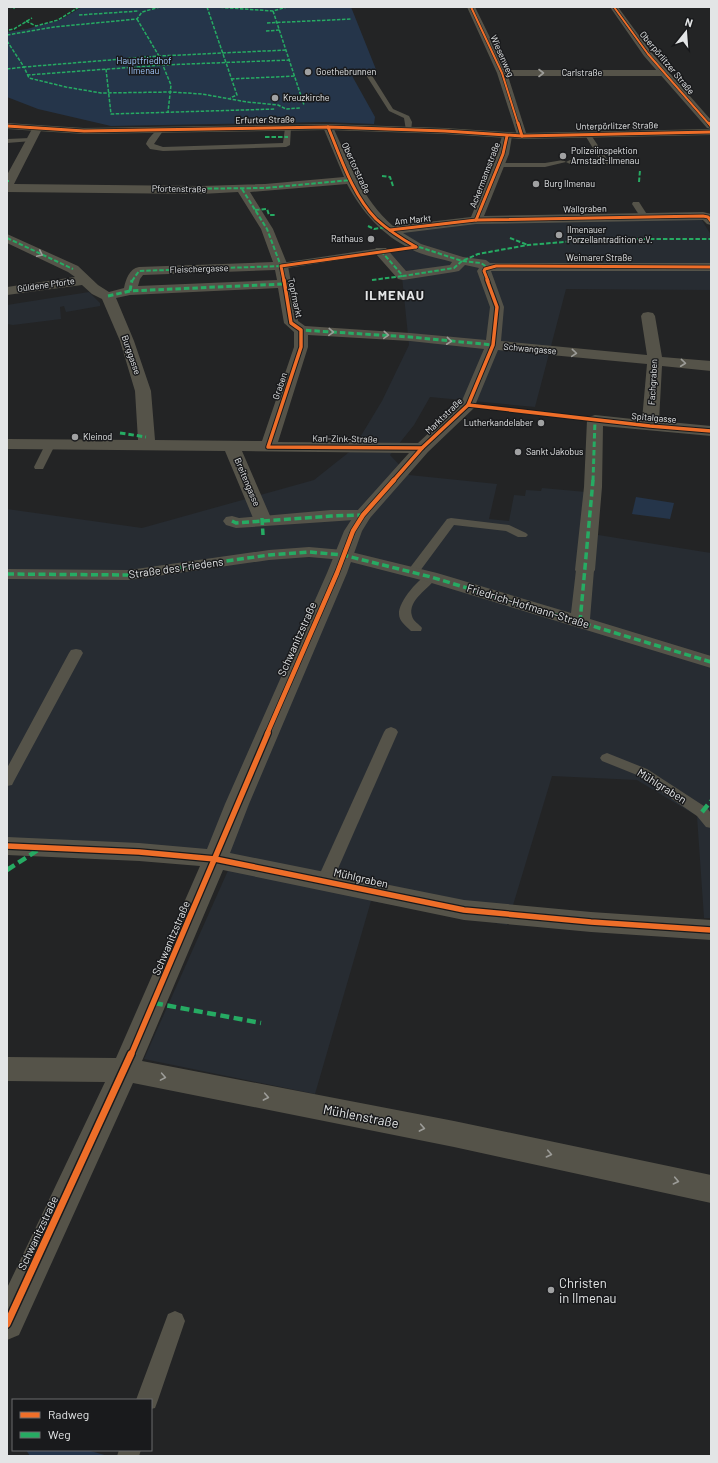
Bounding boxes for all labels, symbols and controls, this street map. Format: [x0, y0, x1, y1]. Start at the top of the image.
north arrow [666, 12, 706, 52]
text: N [684, 15, 694, 29]
street label: Oberpörlitzer Straße [638, 29, 697, 97]
street label: Wiesenweg [488, 33, 517, 79]
park label: Hauptfriedhof Ilmenau [117, 55, 171, 76]
place label: Goethebrunnen [316, 66, 376, 77]
marker: Goethebrunnen [303, 67, 313, 77]
street label: Carlstraße [562, 67, 603, 78]
one-way arrow [538, 69, 544, 77]
place label: Kreuzkirche [283, 92, 330, 103]
marker: Kreuzkirche [270, 93, 280, 103]
street label: Erfurter Straße [235, 113, 295, 126]
street label: Unterpörlitzer Straße [576, 119, 659, 132]
street label: Obertorstraße [340, 140, 373, 195]
street label: Ackermannstraße [467, 140, 502, 209]
place label: Polizeiinspektion Arnstadt-Ilmenau [571, 145, 639, 166]
marker: Polizeiinspektion Arnstadt-Ilmenau [558, 151, 568, 161]
place label: Burg Ilmenau [544, 178, 595, 189]
marker: Burg Ilmenau [531, 179, 541, 189]
street label: Pfortenstraße [152, 183, 207, 194]
street label: Wallgraben [563, 203, 607, 214]
street label: Am Markt [394, 212, 432, 227]
place label: Ilmenauer Porzellantradition e.V. [567, 224, 652, 245]
marker: Ilmenauer Porzellantradition e.V. [554, 230, 564, 240]
place label: Rathaus [331, 233, 363, 244]
marker: Rathaus [366, 234, 376, 244]
one-way arrow [36, 249, 44, 257]
street label: Weimarer Straße [566, 252, 632, 263]
street label: Fleischergasse [169, 262, 229, 275]
street label: Güldene Pforte [17, 275, 76, 294]
street label: Topfmarkt [286, 277, 305, 319]
district label: ILMENAU [365, 287, 425, 303]
one-way arrow [328, 327, 334, 336]
one-way arrow [383, 331, 389, 339]
street label: Burggasse [120, 334, 143, 376]
one-way arrow [446, 336, 452, 345]
street label: Schwangasse [503, 341, 557, 356]
one-way arrow [571, 348, 577, 357]
one-way arrow [680, 358, 686, 367]
street label: Fachgraben [646, 359, 659, 405]
street label: Graben [270, 371, 289, 401]
street label: Marktstraße [423, 395, 465, 436]
street label: Spitalgasse [631, 410, 677, 425]
place label: Lutherkandelaber [464, 417, 534, 428]
marker: Lutherkandelaber [536, 418, 546, 428]
place label: Kleinod [83, 431, 112, 442]
marker: Kleinod [70, 432, 80, 442]
street label: Karl-Zink-Straße [312, 432, 378, 445]
place label: Sankt Jakobus [526, 446, 583, 457]
marker: Sankt Jakobus [513, 447, 523, 457]
street label: Breitengasse [232, 456, 263, 508]
street label: Straße des Friedens [128, 554, 224, 581]
street label: Friedrich-Hofmann-Straße [465, 581, 591, 630]
street label: Schwanitzstraße [274, 600, 319, 678]
street label: Mühlgraben [635, 765, 689, 806]
street label: Mühlgraben [333, 865, 390, 890]
street label: Schwanitzstraße [149, 898, 192, 977]
one-way arrow [160, 1072, 167, 1081]
one-way arrow [263, 1093, 270, 1101]
street label: Mühlenstraße [322, 1101, 400, 1131]
one-way arrow [418, 1123, 425, 1131]
one-way arrow [546, 1150, 552, 1158]
one-way arrow [673, 1177, 679, 1185]
street label: Schwanitzstraße [15, 1194, 60, 1272]
place label: Christen in Ilmenau [559, 1275, 617, 1306]
marker: Christen in Ilmenau [546, 1285, 556, 1295]
legend [12, 1399, 152, 1451]
text: Radweg [48, 1407, 89, 1421]
text: Weg [48, 1427, 71, 1441]

